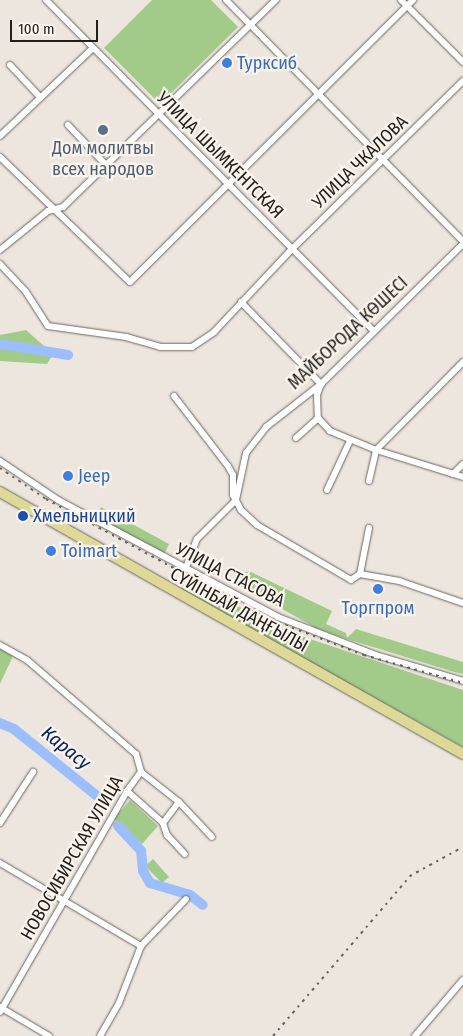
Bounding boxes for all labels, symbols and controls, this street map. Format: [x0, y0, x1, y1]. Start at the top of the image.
scale bar [12, 10, 100, 42]
text: 100 m [18, 20, 55, 38]
place label: Турксиб [237, 52, 297, 74]
marker: Турксиб [221, 57, 233, 69]
street label: УЛИЦА ШЫМКЕНТСКАЯ [152, 87, 288, 223]
street label: УЛИЦА ЧКАЛОВА [308, 111, 412, 213]
marker: Дом молитвы всех народов [97, 124, 109, 136]
place label: Дом молитвы всех народов [52, 138, 154, 180]
street label: МАЙБОРОДА КӨШЕСІ [284, 272, 412, 394]
place label: Jeep [78, 465, 110, 487]
marker: Jeep [62, 470, 74, 482]
place label: Хмельницкий [33, 505, 136, 527]
marker: Хмельницкий [17, 510, 29, 522]
street label: УЛИЦА СТАСОВА [172, 538, 288, 612]
place label: Toimart [61, 540, 117, 562]
marker: Toimart [45, 545, 57, 557]
street label: СҮЙІНБАЙ ДАҢҒЫЛЫ [166, 563, 312, 657]
marker: Торгпром [372, 583, 384, 595]
place label: Торгпром [342, 597, 414, 619]
water label: Карасу [37, 721, 95, 775]
street label: НОВОСИБИРСКАЯ УЛИЦА [16, 772, 128, 944]

